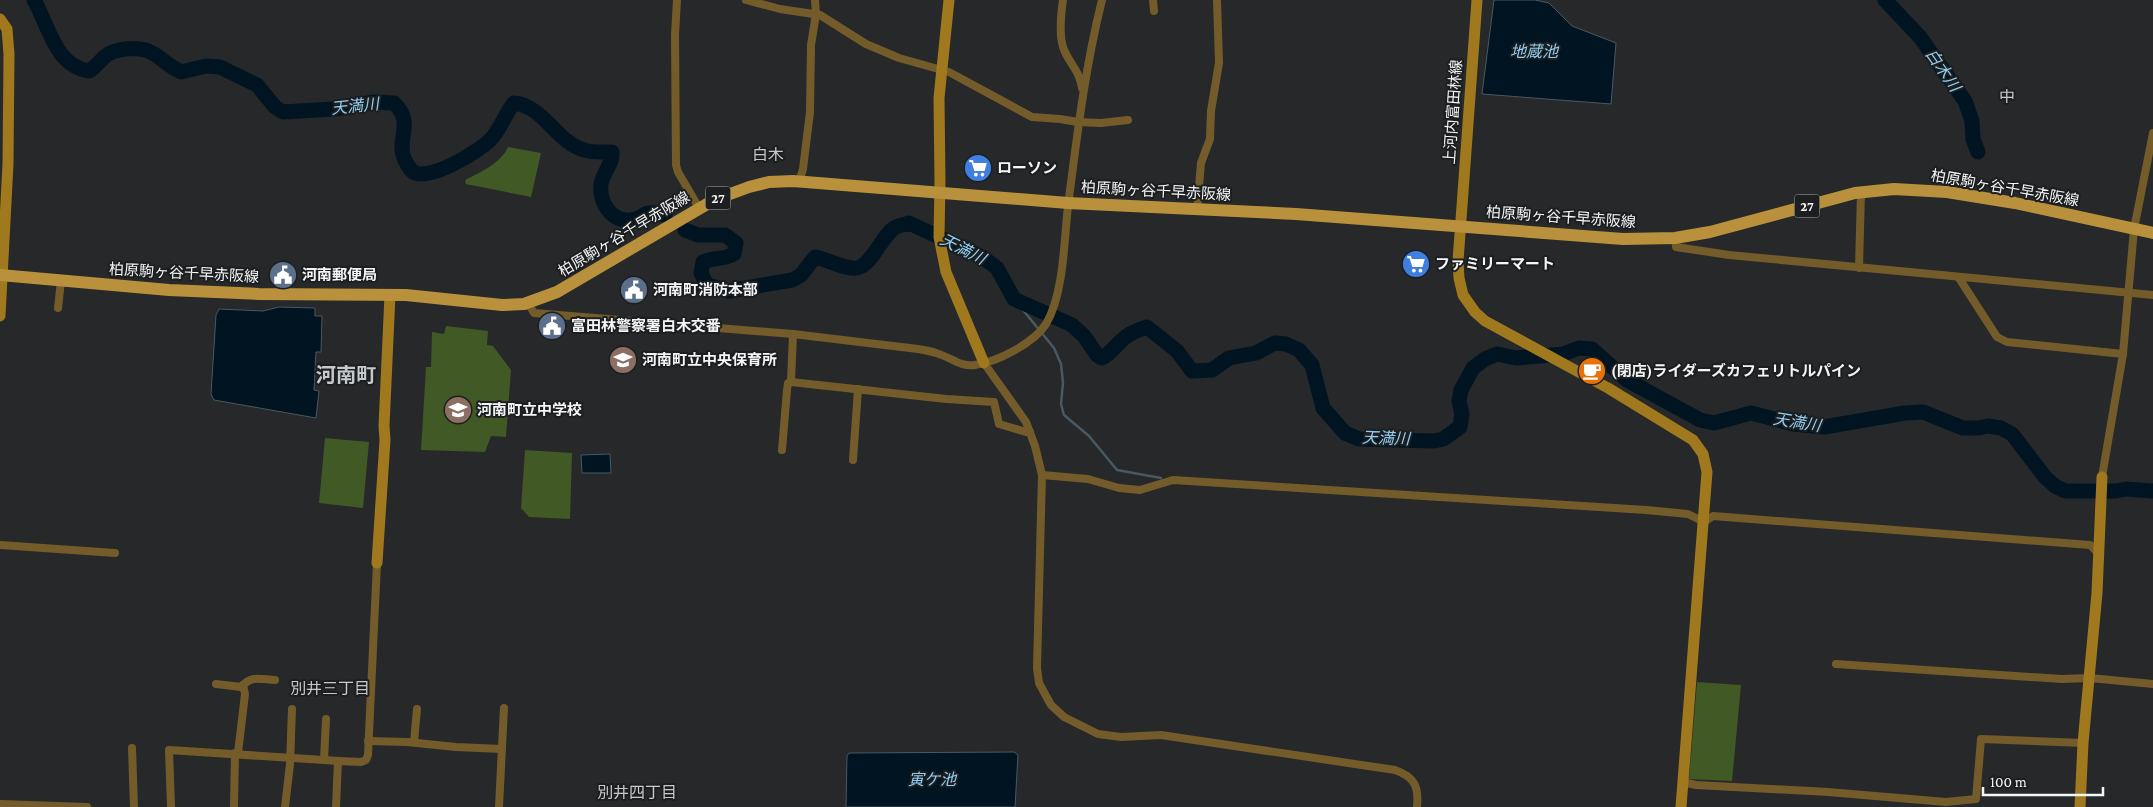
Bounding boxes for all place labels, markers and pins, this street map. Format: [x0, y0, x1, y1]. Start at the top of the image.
supermarket icon: ローソン [963, 153, 993, 183]
place label: ローソン [997, 160, 1057, 176]
supermarket icon: ファミリーマート [1401, 249, 1431, 279]
place label: ファミリーマート [1435, 256, 1555, 272]
public building icon: 河南郵便局 [268, 260, 298, 290]
place label: 河南郵便局 [302, 267, 377, 283]
public building icon: 河南町消防本部 [619, 275, 649, 305]
place label: 河南町消防本部 [653, 282, 758, 298]
public building icon: 富田林警察署白木交番 [537, 311, 567, 341]
place label: 富田林警察署白木交番 [571, 317, 721, 334]
school or university icon: 河南町立中央保育所 [608, 345, 638, 375]
place label: 河南町立中央保育所 [642, 352, 777, 368]
cafe icon: (閉店)ライダーズカフェリトルパイン [1577, 356, 1607, 386]
place label: (閉店)ライダーズカフェリトルパイン [1611, 362, 1861, 380]
school or university icon: 河南町立中学校 [443, 395, 473, 425]
place label: 河南町立中学校 [477, 402, 582, 418]

